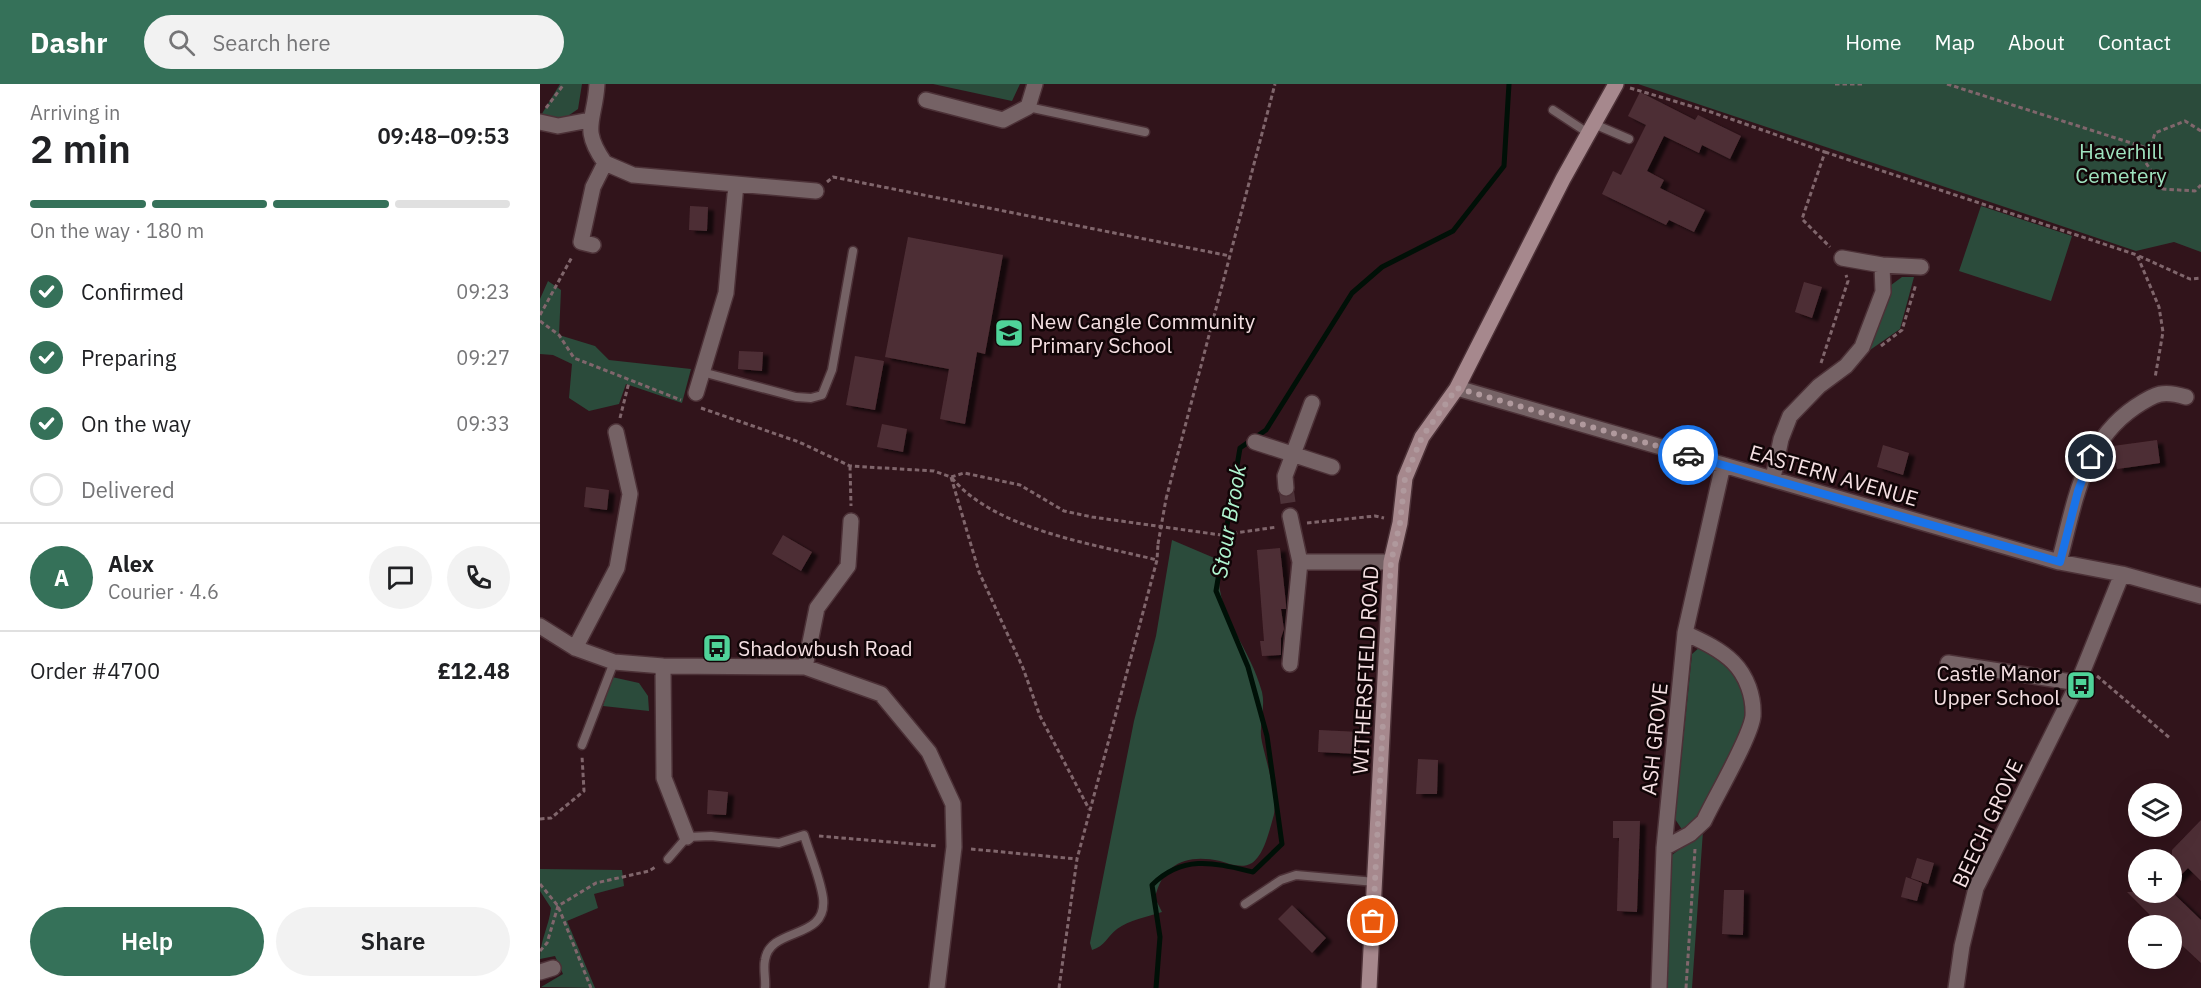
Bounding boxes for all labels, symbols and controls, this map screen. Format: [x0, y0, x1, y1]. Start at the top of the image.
search box [144, 15, 564, 69]
text: Dashr [30, 24, 108, 61]
icon: search [165, 26, 198, 59]
text: Search here [213, 28, 331, 57]
text: Home [1845, 28, 1902, 56]
text: Map [1935, 28, 1975, 56]
text: About [2008, 28, 2065, 56]
text: Contact [2098, 28, 2171, 56]
text: Arriving in [30, 99, 120, 126]
text: 09:48–09:53 [377, 121, 510, 150]
text: 2 min [30, 123, 131, 174]
park label: Haverhill Cemetery [2075, 137, 2167, 189]
text: On the way · 180 m [30, 217, 204, 244]
icon: check [30, 275, 63, 308]
text: Confirmed [81, 277, 184, 306]
text: 09:23 [456, 278, 510, 305]
place label: New Cangle Community Primary School [1030, 307, 1256, 359]
school or university icon: New Cangle Community Primary School [993, 317, 1025, 349]
icon: check [30, 341, 63, 374]
text: Preparing [81, 343, 176, 372]
text: 09:27 [456, 344, 510, 371]
icon: check [30, 407, 63, 440]
text: On the way [81, 409, 191, 438]
text: 09:33 [456, 410, 510, 437]
courier [1658, 425, 1718, 485]
pin [2065, 431, 2116, 482]
street label: EASTERN AVENUE [1746, 438, 1922, 512]
icon: car [1672, 439, 1705, 472]
icon: home [2074, 440, 2107, 473]
water label: Stour Brook [1204, 461, 1252, 580]
text: Delivered [81, 475, 175, 504]
button: chat [369, 546, 432, 609]
button: phone [447, 546, 510, 609]
text: Alex [108, 549, 154, 578]
text: A [54, 563, 69, 592]
street label: WITHERSFIELD ROAD [1346, 565, 1384, 775]
text: Courier · 4.6 [108, 578, 219, 605]
bus stop icon: Shadowbush Road [701, 632, 733, 664]
place label: Shadowbush Road [738, 634, 913, 662]
text: Order #4700 [30, 656, 160, 685]
text: £12.48 [438, 656, 510, 685]
place label: Castle Manor Upper School [1933, 659, 2060, 711]
bus stop icon: Castle Manor Upper School [2065, 669, 2097, 701]
street label: ASH GROVE [1634, 681, 1674, 797]
street label: BEECH GROVE [1945, 754, 2029, 892]
map controls [2128, 783, 2182, 969]
button: layers [2128, 783, 2182, 837]
button: + [2128, 849, 2182, 903]
pin [1347, 895, 1398, 946]
icon: bag [1356, 904, 1389, 937]
button: Help [30, 907, 264, 976]
button: Share [276, 907, 510, 976]
button: − [2128, 915, 2182, 969]

